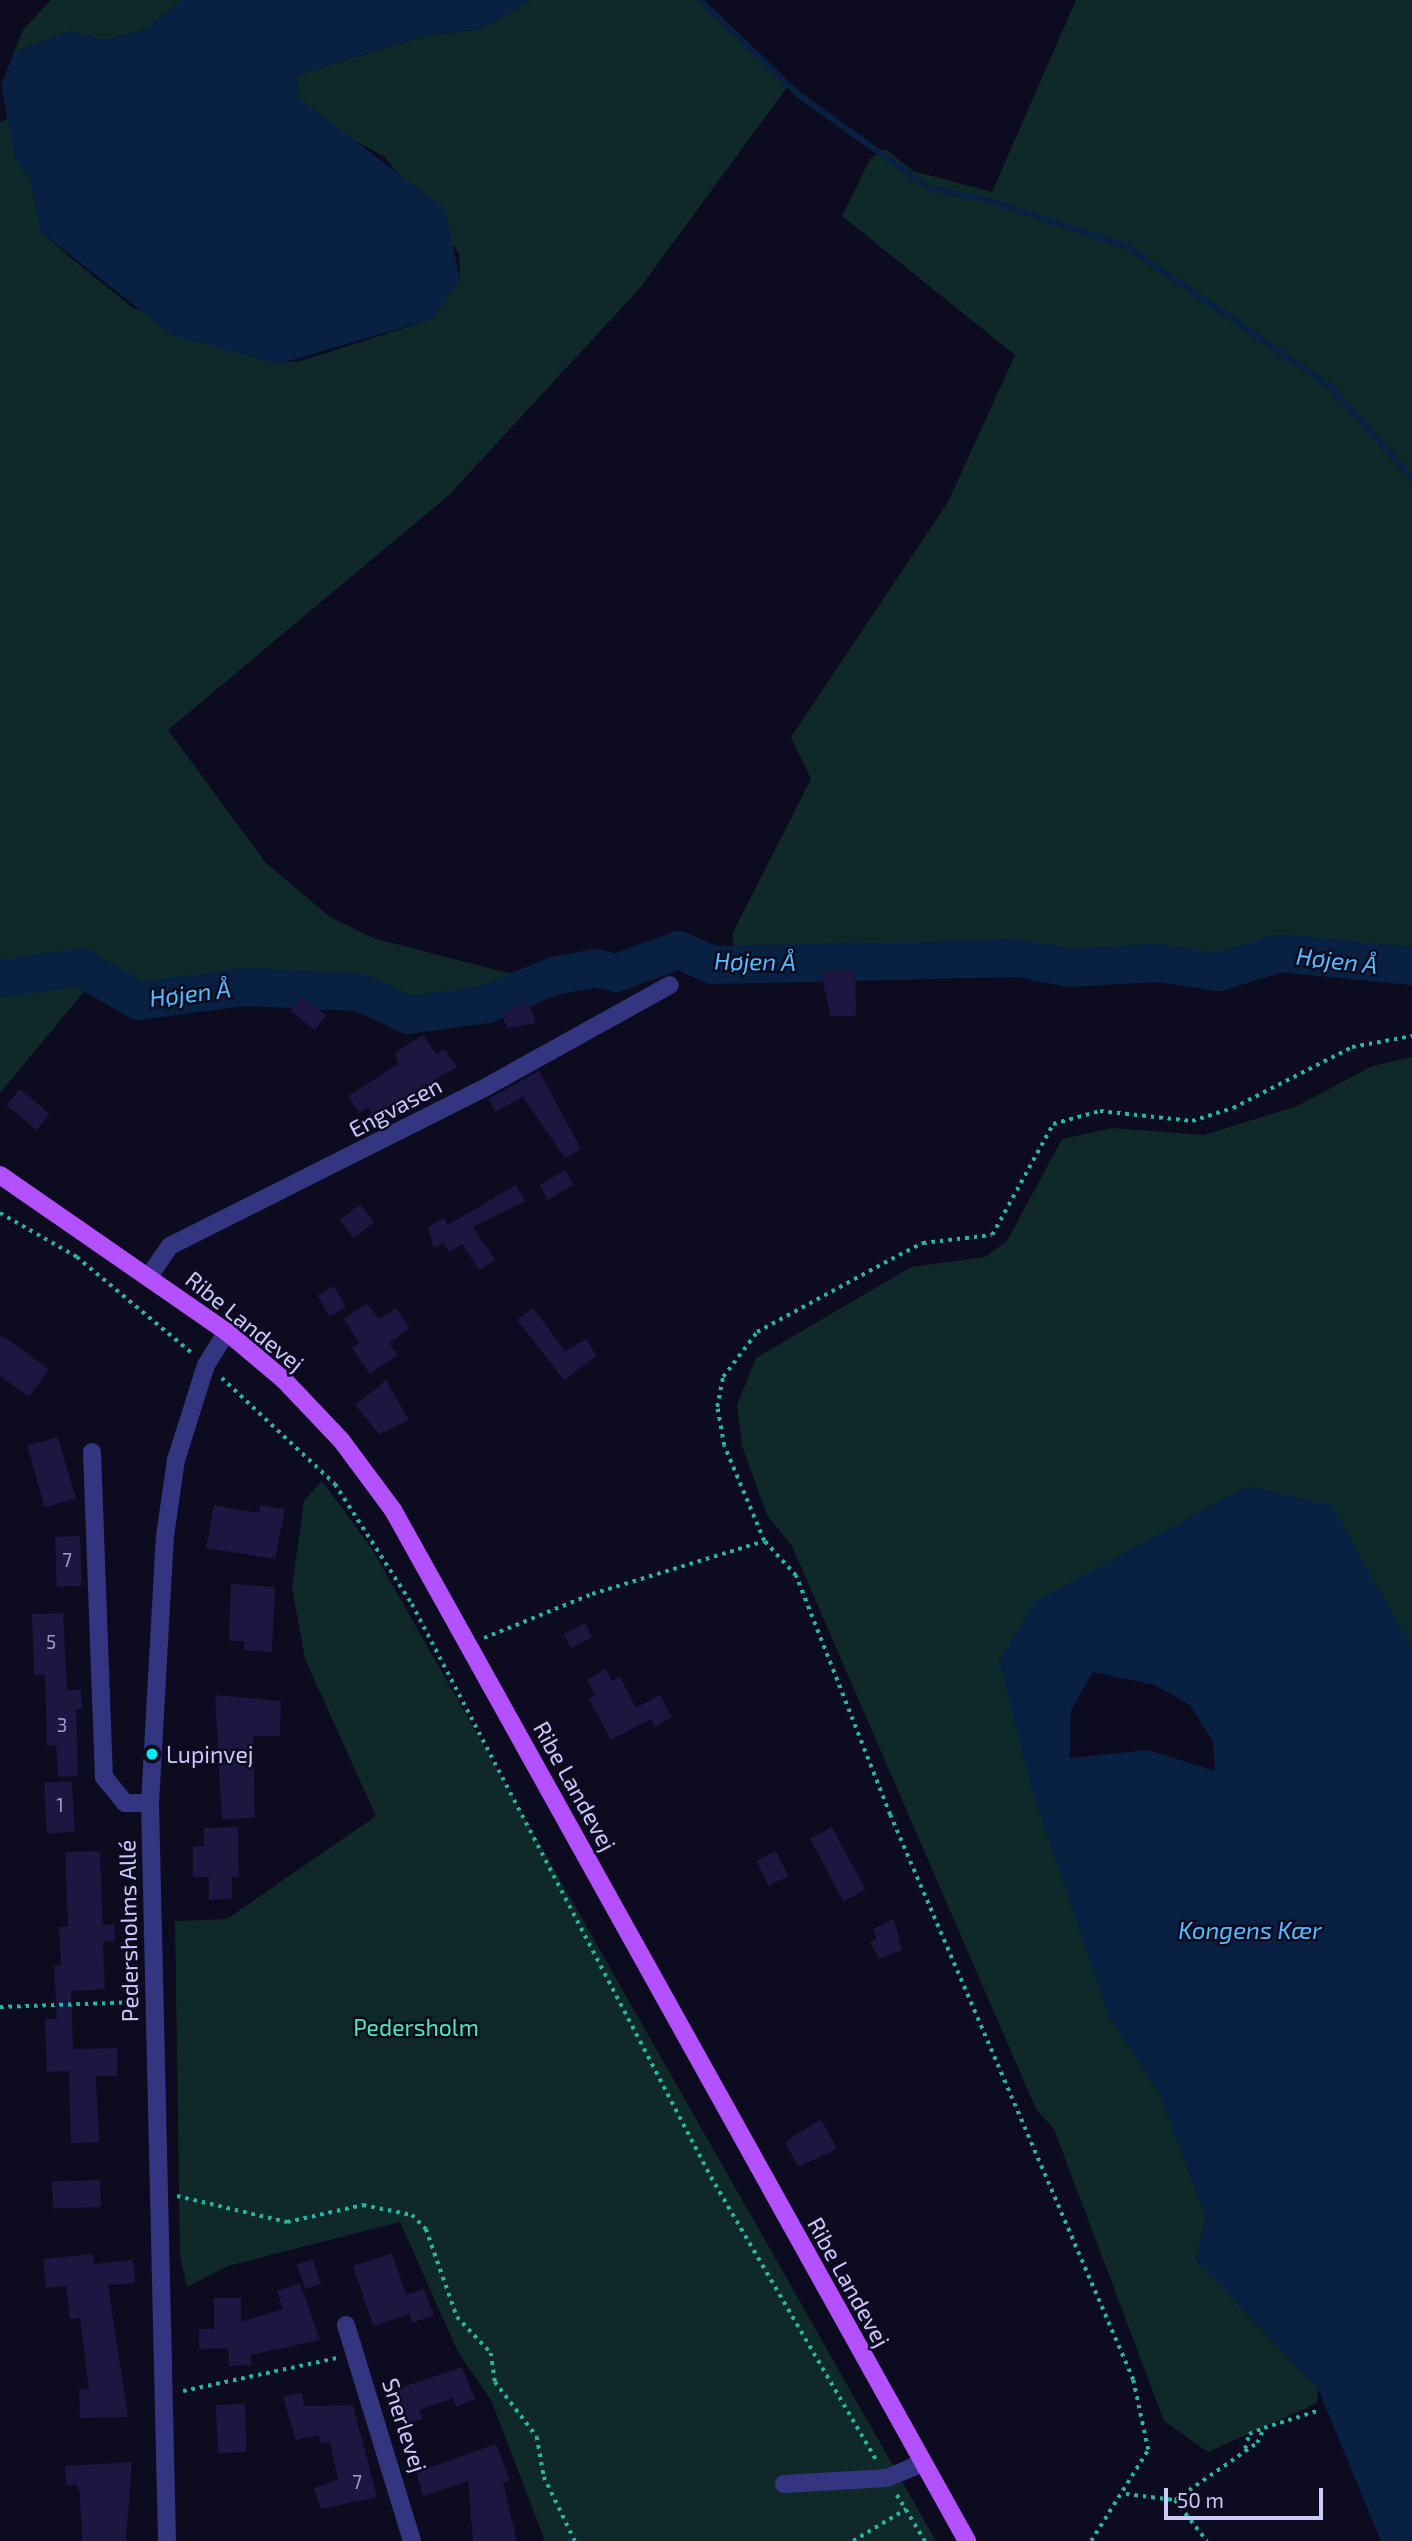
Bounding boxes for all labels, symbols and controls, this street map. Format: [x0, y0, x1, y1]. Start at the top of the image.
water label: Højen Å [1294, 941, 1380, 979]
water label: Højen Å [714, 946, 796, 976]
water label: Højen Å [147, 974, 233, 1012]
street label: Engvasen [344, 1071, 446, 1143]
street label: Ribe Landevej [180, 1265, 310, 1377]
house number: 7 [62, 1549, 72, 1571]
house number: 5 [46, 1631, 56, 1653]
house number: 3 [57, 1714, 67, 1736]
street label: Ribe Landevej [528, 1716, 622, 1856]
place label: Lupinvej [166, 1740, 253, 1768]
marker: Lupinvej [144, 1746, 160, 1762]
house number: 1 [56, 1794, 64, 1816]
street label: Pedersholms Allé [113, 1839, 143, 2023]
water label: Kongens Kær [1178, 1916, 1322, 1944]
park label: Pedersholm [353, 2013, 479, 2041]
street label: Ribe Landevej [802, 2212, 896, 2352]
street label: Snerlevej [377, 2375, 433, 2475]
house number: 7 [352, 2471, 362, 2493]
scale bar [1167, 2474, 1326, 2518]
text: 50 m [1177, 2487, 1224, 2512]

